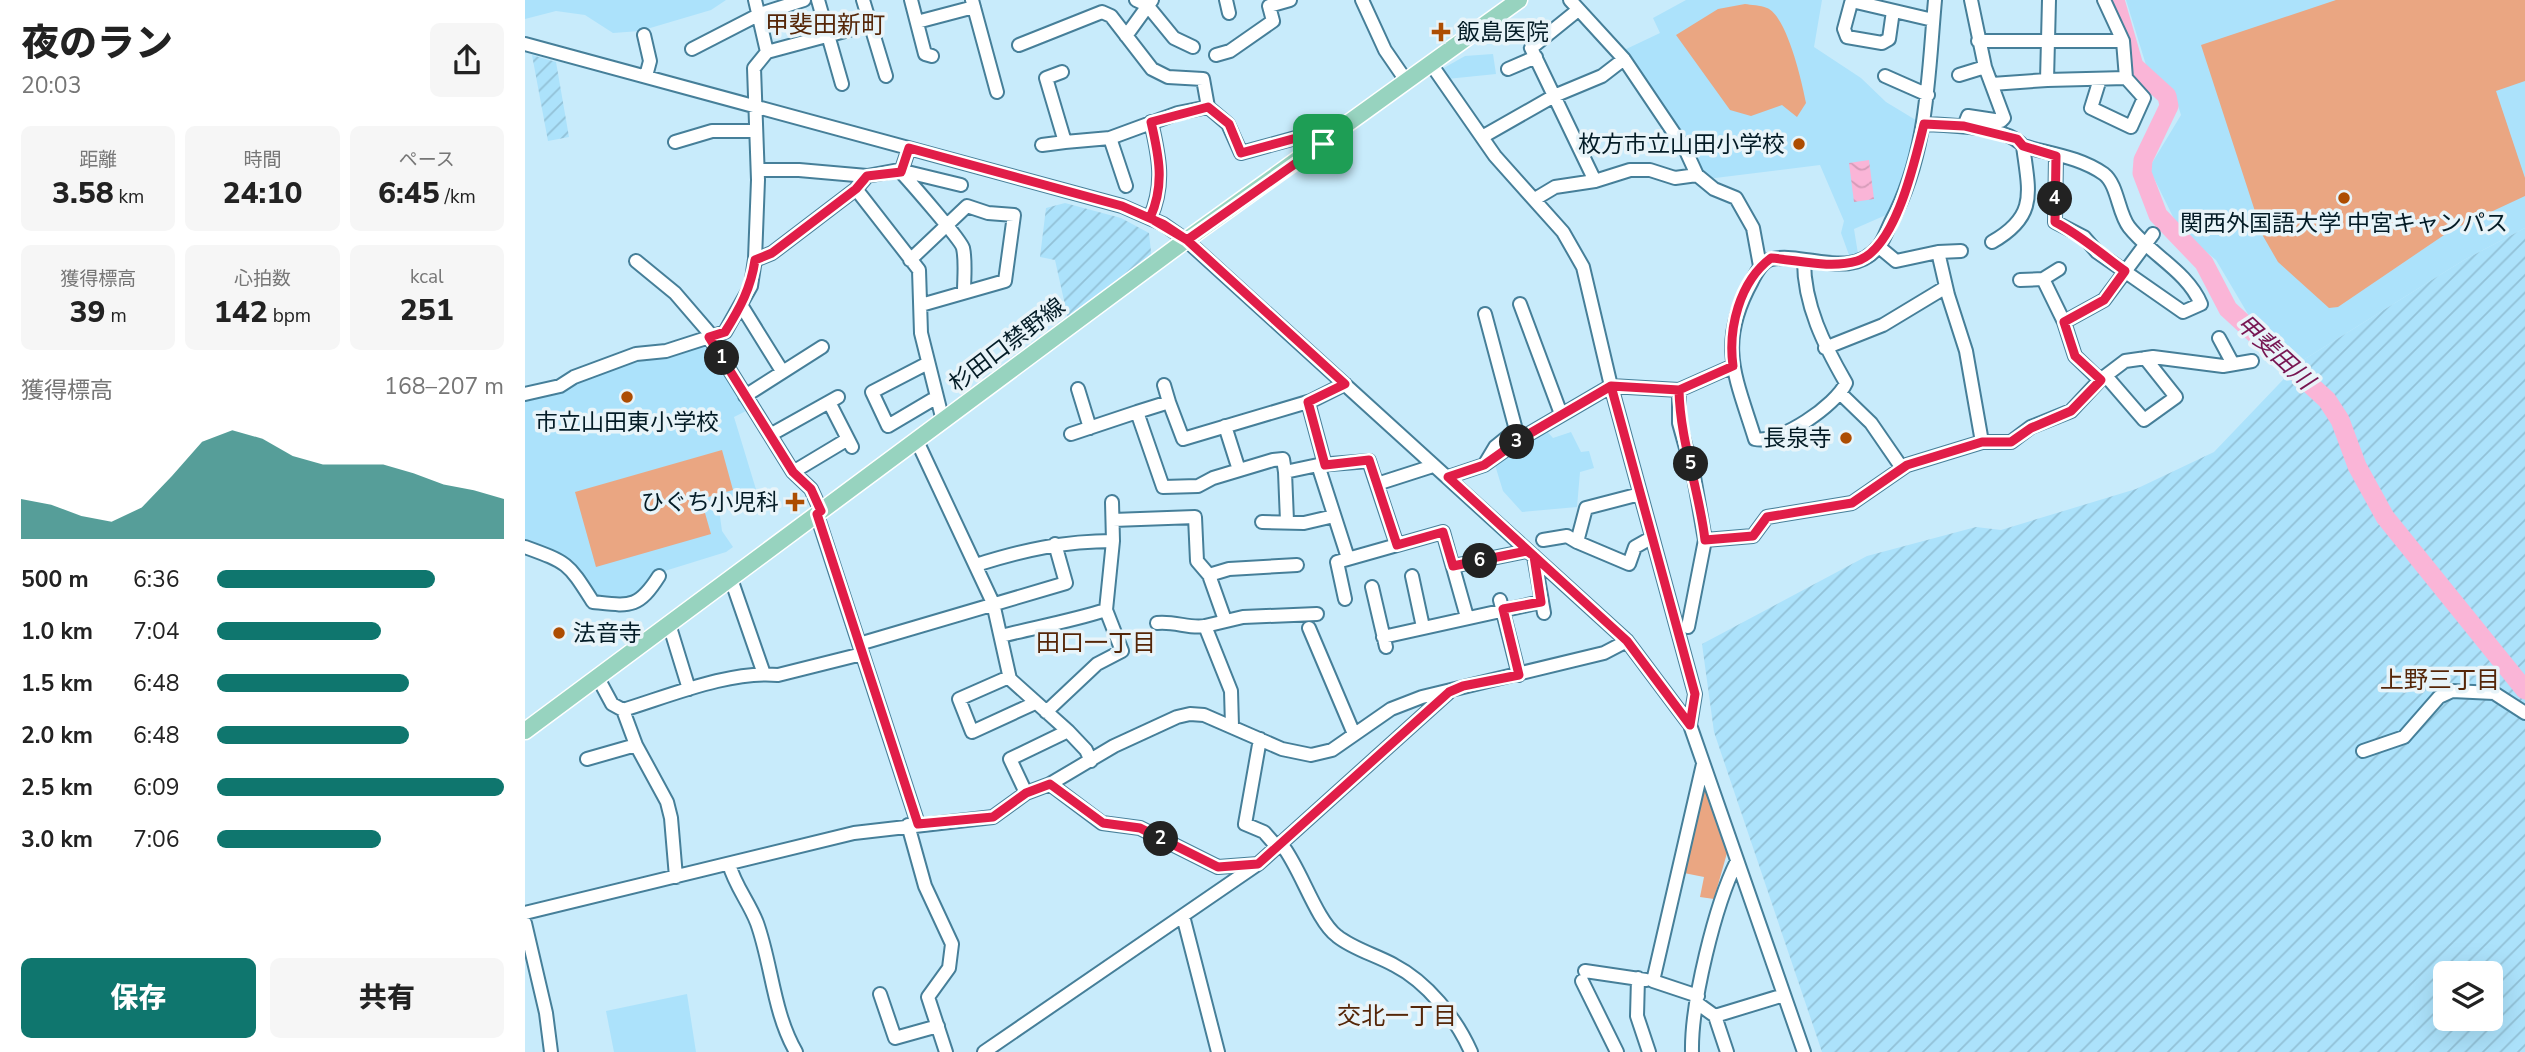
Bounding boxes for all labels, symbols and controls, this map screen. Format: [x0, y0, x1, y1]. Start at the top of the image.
district label: 甲斐田新町 [765, 9, 885, 41]
place label: 飯島医院 [1457, 17, 1549, 48]
text: 夜のラン [21, 18, 173, 69]
marker: 飯島医院 [1431, 22, 1451, 42]
button: share [430, 23, 504, 97]
text: 20:03 [21, 70, 81, 101]
pin [1293, 114, 1353, 174]
icon: arrive [1304, 125, 1342, 163]
place label: 枚方市立山田小学校 [1578, 129, 1785, 160]
marker: 枚方市立山田小学校 [1791, 136, 1807, 152]
text: 距離 [79, 147, 117, 173]
text: 時間 [243, 147, 282, 173]
text: ペース [399, 147, 455, 173]
text: 3.58 [52, 173, 114, 214]
text: 24:10 [223, 173, 302, 214]
text: 6:45 [378, 173, 440, 214]
pin: 4 [2037, 182, 2073, 216]
text: km [114, 184, 144, 210]
text: /km [440, 184, 476, 210]
text: 4 [2049, 185, 2060, 211]
marker: 関西外国語大学 中宮キャンパス [2336, 190, 2352, 206]
place label: 関西外国語大学 中宮キャンパス [2180, 208, 2508, 239]
text: kcal [410, 264, 444, 290]
text: 獲得標高 [60, 266, 136, 292]
text: 心拍数 [234, 266, 291, 292]
text: 251 [400, 290, 454, 331]
street label: 杉田口禁野線 [943, 291, 1071, 399]
text: 39 [70, 292, 106, 333]
text: 142 [214, 292, 268, 333]
text: m [106, 303, 127, 329]
text: bpm [268, 303, 311, 329]
water label: 甲斐田川 [2229, 308, 2323, 398]
pin: 1 [705, 340, 739, 376]
text: 1 [716, 344, 727, 370]
text: 168–207 m [384, 371, 504, 402]
text: 獲得標高 [21, 375, 113, 406]
marker: 市立山田東小学校 [619, 389, 635, 405]
place label: 市立山田東小学校 [535, 407, 719, 438]
place label: 長泉寺 [1763, 423, 1832, 454]
pin: 3 [1499, 424, 1535, 460]
text: 3 [1511, 428, 1522, 454]
marker: 長泉寺 [1838, 430, 1854, 446]
pin: 5 [1673, 447, 1709, 482]
text: 5 [1685, 450, 1696, 476]
place label: ひぐち小児科 [641, 487, 779, 518]
marker: ひぐち小児科 [785, 492, 805, 512]
pin: 6 [1462, 544, 1497, 578]
text: 6 [1474, 547, 1485, 573]
text: 500 m [21, 564, 89, 595]
text: 6:36 [133, 564, 180, 595]
text: 1.0 km [21, 616, 93, 647]
text: 7:04 [133, 616, 180, 647]
place label: 法音寺 [573, 618, 642, 649]
marker: 法音寺 [551, 625, 567, 641]
district label: 田口一丁目 [1036, 627, 1156, 659]
district label: 上野三丁目 [2380, 664, 2500, 696]
text: 1.5 km [21, 668, 93, 699]
text: 6:48 [133, 668, 180, 699]
text: 2.0 km [21, 720, 93, 751]
text: 6:48 [133, 720, 180, 751]
text: 2.5 km [21, 772, 93, 803]
text: 6:09 [133, 772, 180, 803]
pin: 2 [1143, 822, 1179, 856]
text: 3.0 km [21, 824, 93, 855]
text: 7:06 [133, 824, 180, 855]
text: 2 [1155, 825, 1166, 851]
button: 保存 [21, 958, 256, 1038]
button: 共有 [270, 958, 504, 1038]
map controls [2433, 961, 2503, 1031]
button: layers [2433, 961, 2503, 1031]
district label: 交北一丁目 [1337, 1000, 1457, 1032]

